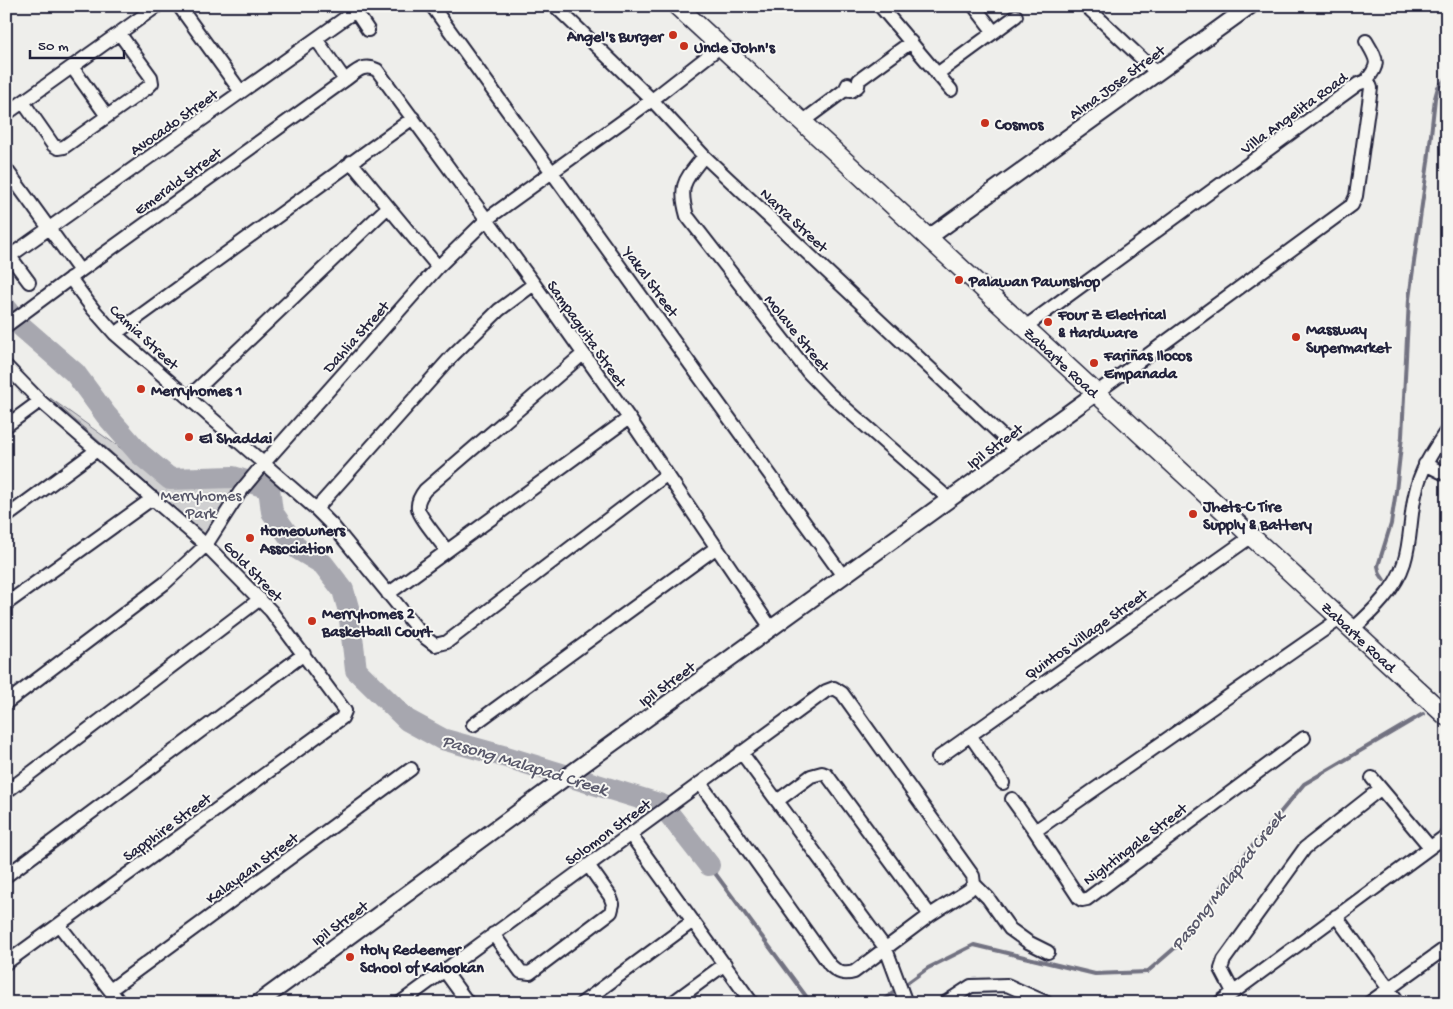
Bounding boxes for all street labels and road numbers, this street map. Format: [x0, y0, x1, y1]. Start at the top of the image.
street label: Alma Jose Street [1066, 42, 1171, 125]
street label: Villa Angelita Road [1237, 69, 1354, 161]
street label: Avocado Street [127, 86, 224, 161]
street label: Emerald Street [132, 144, 228, 221]
street label: Narra Street [755, 185, 832, 259]
street label: Yakal Street [616, 243, 682, 323]
street label: Sampaguita Street [541, 278, 630, 393]
street label: Molave Street [758, 292, 833, 378]
street label: Dahlia Street [320, 297, 396, 379]
street label: Camia Street [104, 302, 182, 376]
street label: Zabarte Road [1018, 325, 1102, 405]
street label: Ipil Street [964, 420, 1029, 475]
street label: Gold Street [218, 538, 286, 608]
street label: Quintos Village Street [1022, 585, 1153, 686]
street label: Zabarte Road [1316, 599, 1400, 679]
street label: Ipil Street [636, 658, 701, 713]
street label: Sapphire Street [120, 790, 217, 867]
street label: Solomon Street [563, 796, 657, 871]
street label: Nightingale Street [1080, 800, 1193, 891]
street label: Kalayaan Street [203, 829, 304, 910]
street label: Ipil Street [309, 897, 374, 952]

